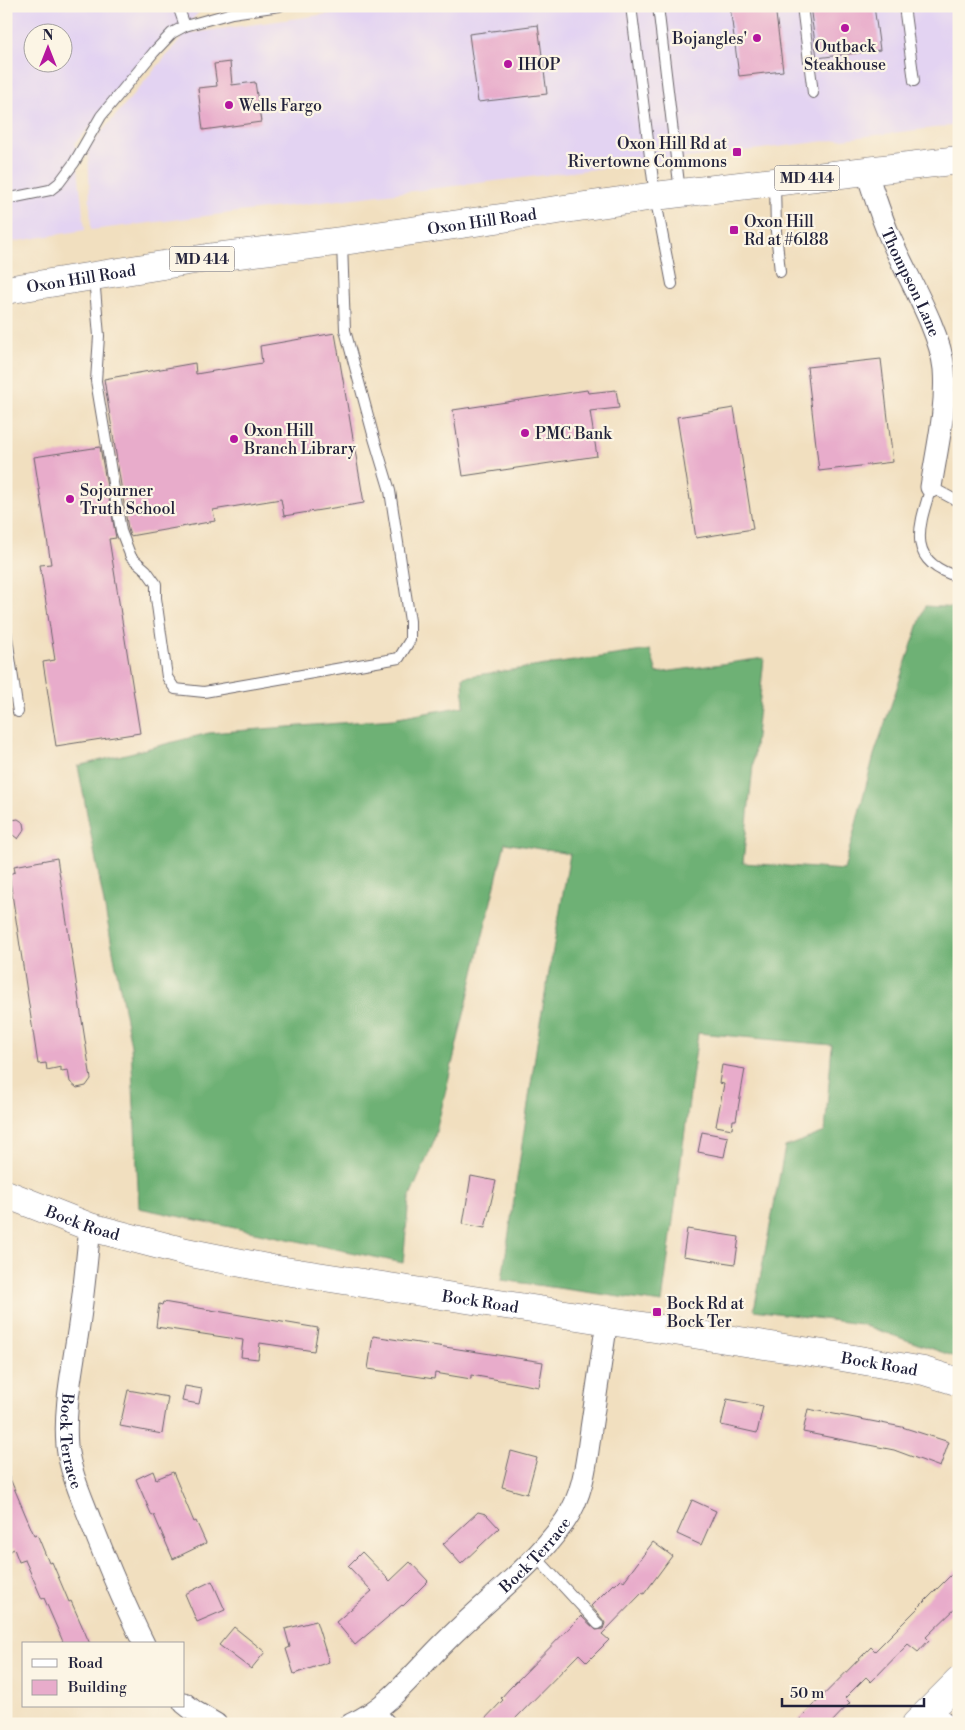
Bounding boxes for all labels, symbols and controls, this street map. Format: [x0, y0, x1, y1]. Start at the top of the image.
north arrow [22, 22, 72, 72]
marker: Outback Steakhouse [839, 22, 851, 34]
text: N [42, 27, 54, 45]
place label: Bojangles' [671, 29, 747, 49]
marker: Bojangles' [751, 32, 763, 44]
place label: Outback Steakhouse [804, 37, 886, 75]
place label: IHOP [518, 55, 560, 75]
marker: IHOP [502, 58, 514, 70]
place label: Wells Fargo [238, 96, 322, 116]
marker: Wells Fargo [223, 99, 235, 111]
place label: Oxon Hill Rd at Rivertowne Commons [568, 134, 727, 172]
marker: Oxon Hill Rd at Rivertowne Commons [731, 146, 743, 158]
road number: MD 414 [774, 166, 840, 190]
street label: Oxon Hill Road [426, 204, 538, 240]
place label: Oxon Hill Rd at #6188 [744, 212, 829, 250]
marker: Oxon Hill Rd at #6188 [728, 224, 740, 236]
street label: Thompson Lane [876, 225, 944, 340]
road number: MD 414 [170, 246, 234, 272]
street label: Oxon Hill Road [25, 261, 137, 298]
place label: Oxon Hill Branch Library [243, 421, 356, 459]
place label: PMC Bank [535, 424, 613, 444]
marker: PMC Bank [519, 427, 531, 439]
marker: Oxon Hill Branch Library [228, 433, 240, 445]
place label: Sojourner Truth School [80, 481, 175, 519]
marker: Sojourner Truth School [64, 493, 76, 505]
street label: Bock Road [41, 1201, 122, 1245]
street label: Bock Road [440, 1286, 520, 1318]
place label: Bock Rd at Bock Ter [666, 1294, 745, 1332]
marker: Bock Rd at Bock Ter [651, 1306, 663, 1318]
street label: Bock Road [839, 1348, 919, 1381]
street label: Bock Terrace [55, 1391, 86, 1492]
street label: Bock Terrace [495, 1514, 576, 1598]
legend [22, 1642, 185, 1708]
text: Road [68, 1654, 103, 1673]
scale bar [782, 1675, 925, 1707]
text: Building [67, 1678, 127, 1697]
text: 50 m [790, 1684, 824, 1703]

